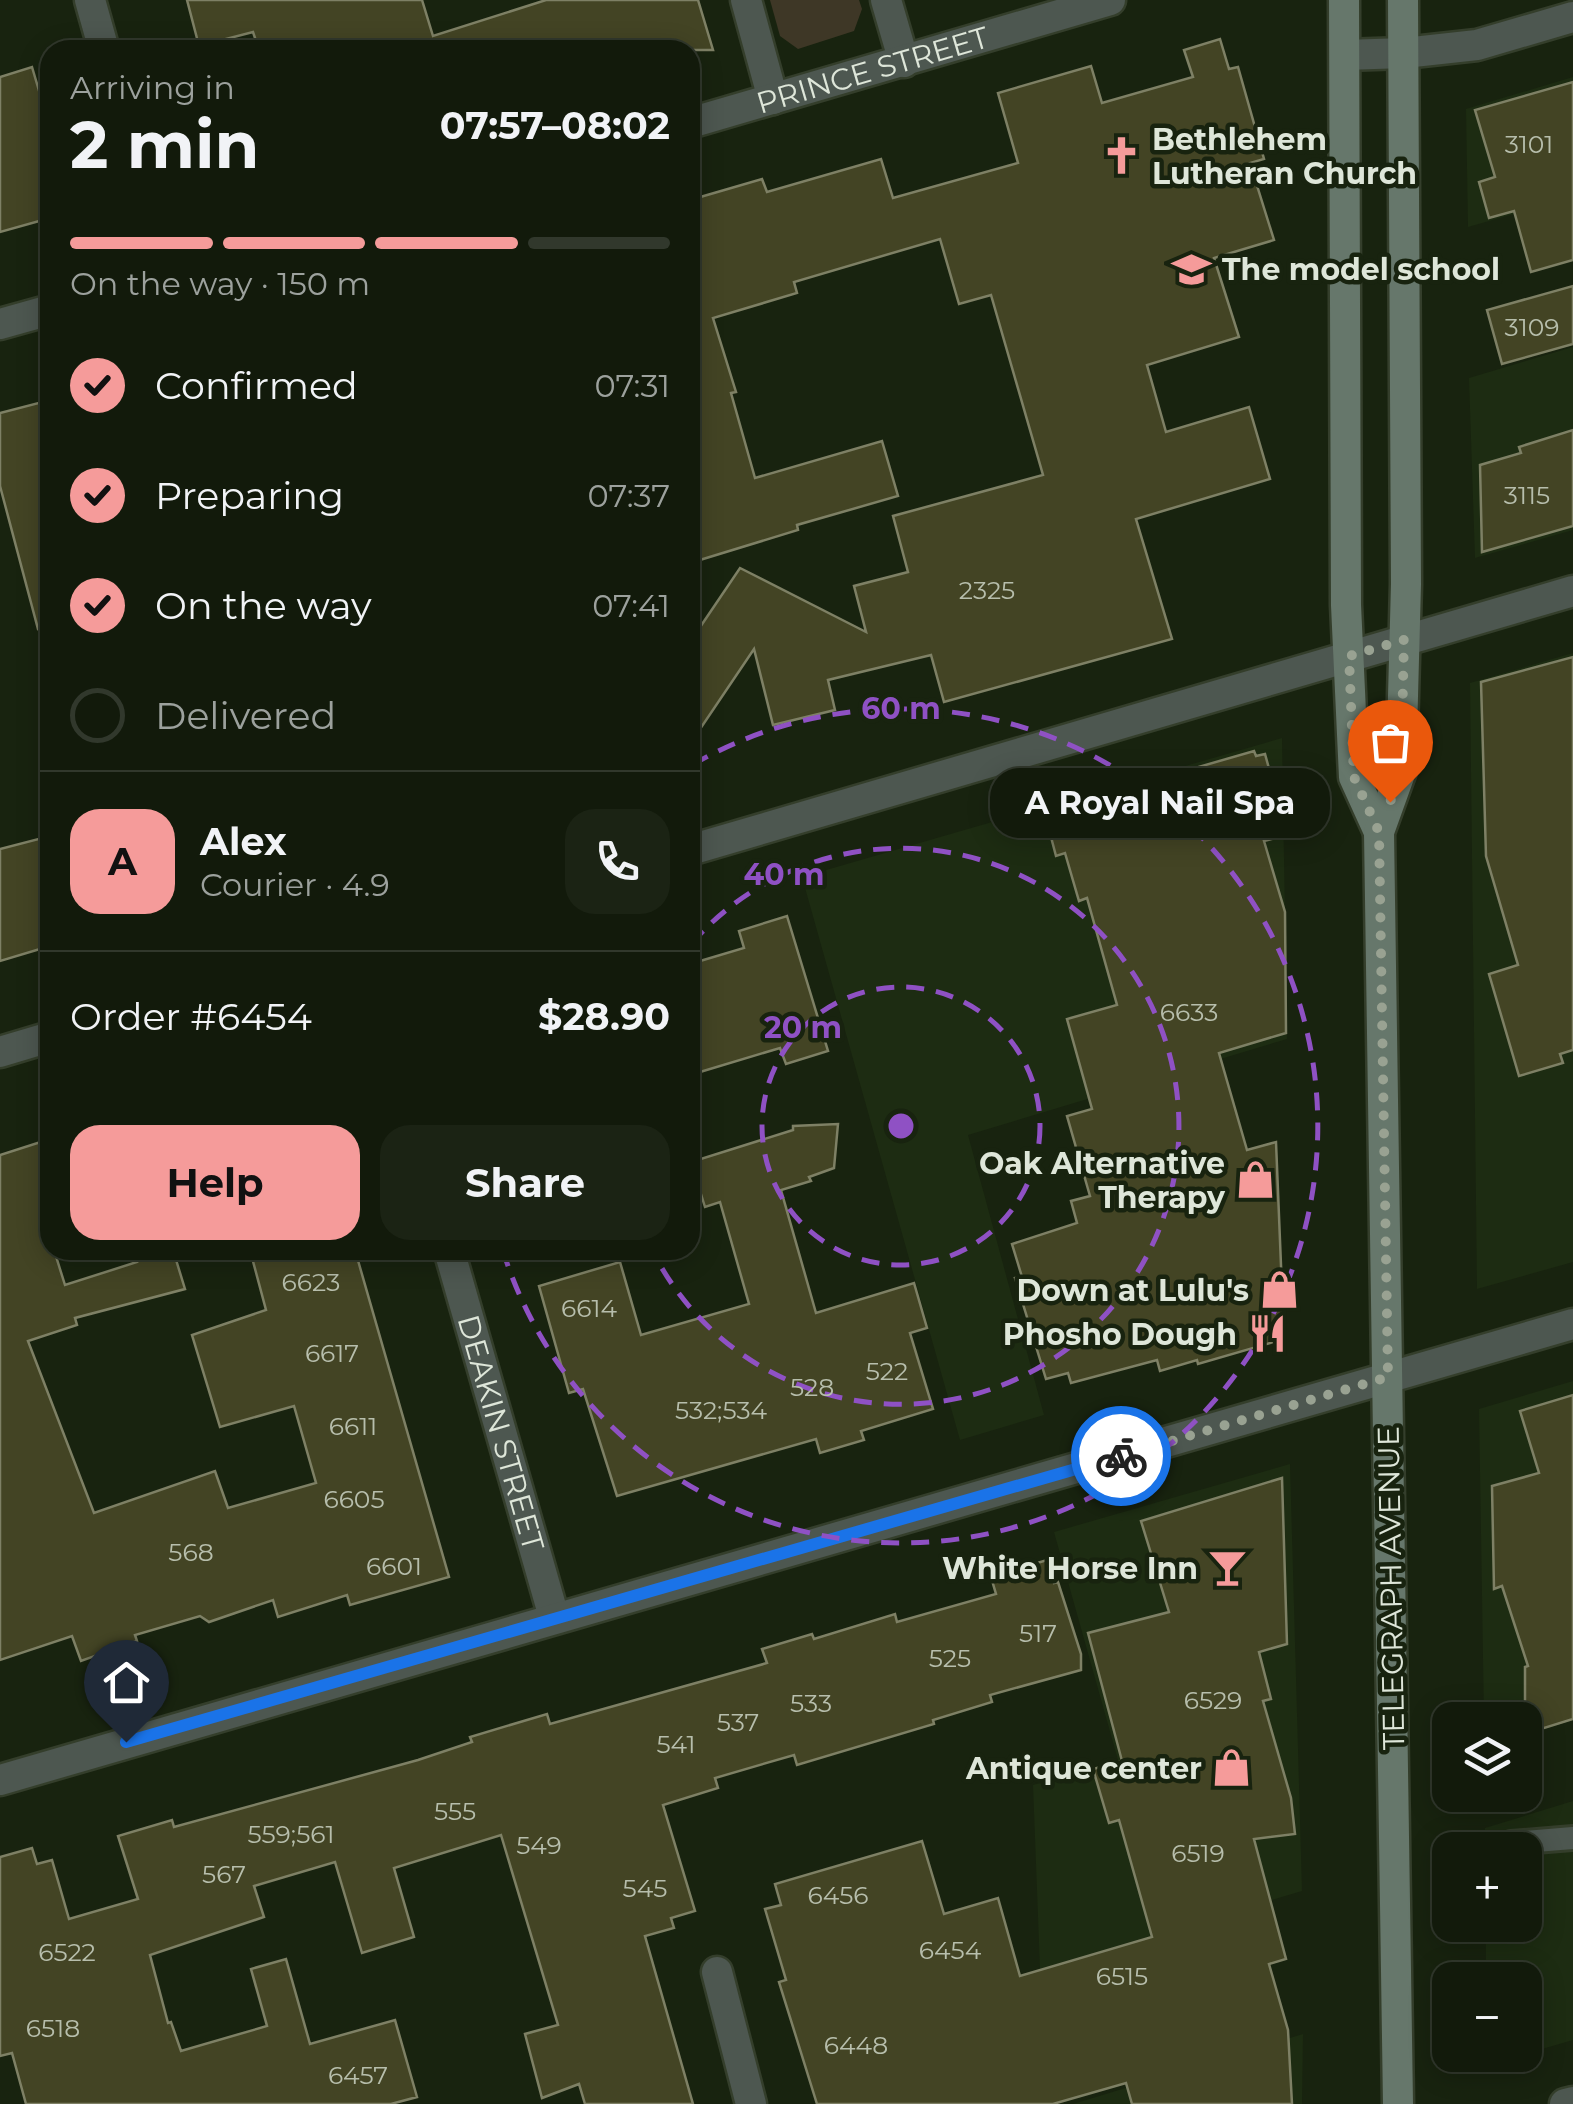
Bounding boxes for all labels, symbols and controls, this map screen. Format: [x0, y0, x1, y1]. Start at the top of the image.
street label: PRINCE STREET [752, 18, 993, 121]
text: Arriving in [70, 68, 235, 107]
text: 07:57–08:02 [440, 102, 670, 149]
text: 2 min [70, 105, 259, 184]
place label: Bethlehem Lutheran Church [1152, 121, 1417, 192]
house number: 3101 [1505, 129, 1553, 159]
church icon: Bethlehem Lutheran Church [1101, 135, 1143, 177]
school or university icon: The model school [1171, 248, 1213, 290]
place label: The model school [1222, 251, 1500, 288]
text: On the way · 150 m [70, 264, 370, 303]
house number: 3109 [1505, 312, 1559, 342]
icon: check [70, 358, 125, 413]
text: Confirmed [155, 362, 358, 409]
text: 07:31 [594, 366, 670, 405]
icon: check [70, 468, 125, 523]
text: Preparing [155, 472, 344, 519]
text: 07:37 [588, 476, 670, 515]
house number: 3115 [1504, 480, 1550, 510]
house number: 2325 [959, 575, 1015, 605]
icon: check [70, 578, 125, 633]
text: On the way [155, 582, 372, 629]
text: 07:41 [592, 586, 670, 625]
text: 60 m [861, 690, 941, 727]
text: Delivered [155, 692, 336, 739]
pin [1348, 700, 1433, 803]
icon: bag [1363, 715, 1418, 770]
callout: A Royal Nail Spa [990, 767, 1330, 837]
text: A Royal Nail Spa [1025, 783, 1295, 822]
button: phone [565, 809, 670, 914]
text: Alex [200, 818, 287, 865]
text: A [108, 838, 137, 885]
text: 40 m [744, 856, 825, 893]
text: Courier · 4.9 [200, 865, 390, 904]
text: Order #6454 [70, 993, 312, 1040]
text: $28.90 [538, 993, 670, 1040]
house number: 6633 [1160, 997, 1218, 1027]
text: 20 m [764, 1009, 842, 1046]
centre of rings [883, 1108, 919, 1144]
button: Help [70, 1125, 360, 1240]
button: Share [380, 1125, 670, 1240]
place label: Oak Alternative Therapy [979, 1145, 1226, 1216]
shop icon: Oak Alternative Therapy [1234, 1159, 1276, 1201]
house number: 6623 [282, 1267, 340, 1297]
shop icon: Down at Lulu's [1258, 1269, 1300, 1311]
place label: Down at Lulu's [1017, 1272, 1249, 1309]
house number: 6614 [561, 1293, 617, 1323]
street label: DEAKIN STREET [450, 1311, 553, 1556]
restaurant icon: Phosho Dough [1246, 1313, 1288, 1355]
place label: Phosho Dough [1003, 1316, 1237, 1353]
house number: 6617 [305, 1338, 359, 1368]
house number: 522 [866, 1356, 908, 1386]
house number: 528 [790, 1372, 834, 1402]
house number: 532;534 [675, 1395, 768, 1425]
courier [1071, 1406, 1171, 1506]
house number: 6611 [329, 1411, 377, 1441]
street label: TELEGRAPH AVENUE [1370, 1426, 1412, 1750]
icon: bike [1094, 1429, 1149, 1484]
house number: 6605 [323, 1484, 385, 1514]
house number: 568 [168, 1537, 214, 1567]
bar icon: White Horse Inn [1207, 1547, 1249, 1589]
place label: White Horse Inn [942, 1550, 1198, 1587]
house number: 6601 [366, 1551, 422, 1581]
house number: 517 [1019, 1618, 1057, 1648]
pin [84, 1640, 169, 1743]
house number: 525 [929, 1643, 971, 1673]
icon: home [99, 1655, 154, 1710]
house number: 6529 [1184, 1685, 1242, 1715]
house number: 533 [790, 1688, 832, 1718]
map controls [1432, 1702, 1542, 2072]
button: layers [1432, 1702, 1542, 1812]
house number: 537 [717, 1707, 759, 1737]
house number: 541 [656, 1729, 696, 1759]
shop icon: Antique center [1211, 1747, 1253, 1789]
place label: Antique center [965, 1750, 1202, 1787]
house number: 555 [434, 1796, 476, 1826]
house number: 559;561 [247, 1819, 335, 1849]
house number: 549 [516, 1830, 562, 1860]
button: + [1432, 1832, 1542, 1942]
house number: 6519 [1171, 1838, 1225, 1868]
house number: 567 [202, 1859, 246, 1889]
house number: 545 [623, 1873, 667, 1903]
house number: 6456 [807, 1880, 869, 1910]
house number: 6454 [919, 1935, 982, 1965]
house number: 6522 [38, 1937, 96, 1967]
house number: 6515 [1096, 1961, 1148, 1991]
button: − [1432, 1962, 1542, 2072]
house number: 6518 [26, 2013, 80, 2043]
house number: 6448 [824, 2030, 888, 2060]
house number: 6457 [328, 2060, 388, 2090]

